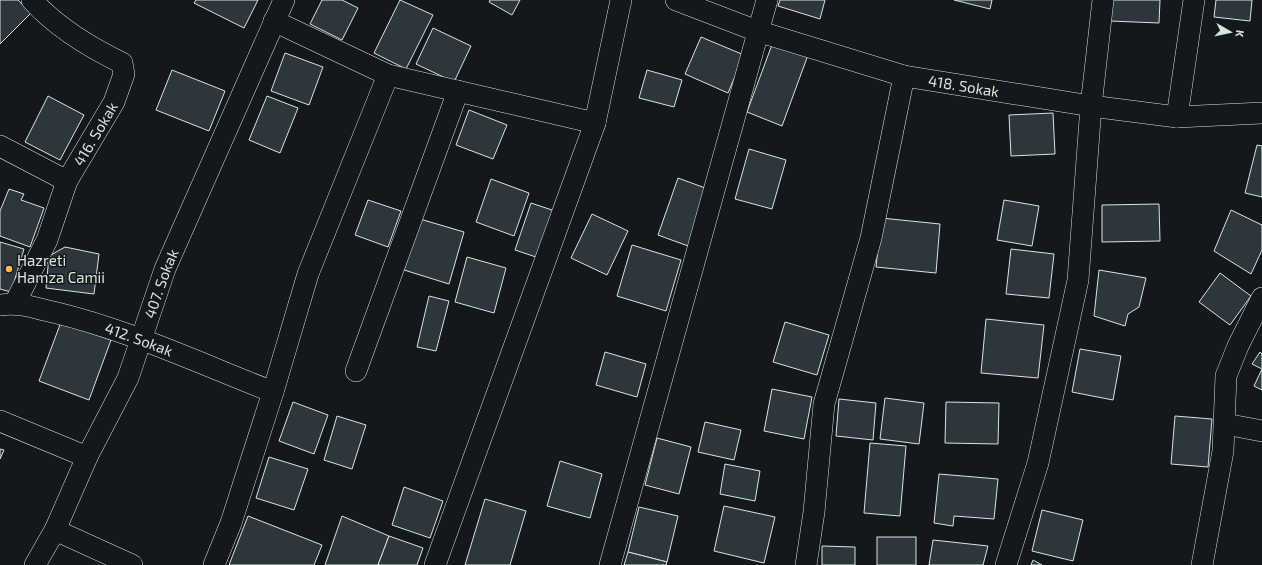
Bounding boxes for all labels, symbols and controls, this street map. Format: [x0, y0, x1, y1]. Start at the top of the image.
north arrow [1210, 12, 1250, 52]
text: K [1233, 29, 1247, 38]
street label: 418. Sokak [927, 71, 1001, 100]
street label: 416. Sokak [69, 98, 121, 169]
street label: 407. Sokak [140, 246, 182, 321]
place label: Hazreti Hamza Camii [17, 251, 105, 286]
marker: Hazreti Hamza Camii [4, 264, 14, 274]
street label: 412. Sokak [103, 318, 176, 360]

